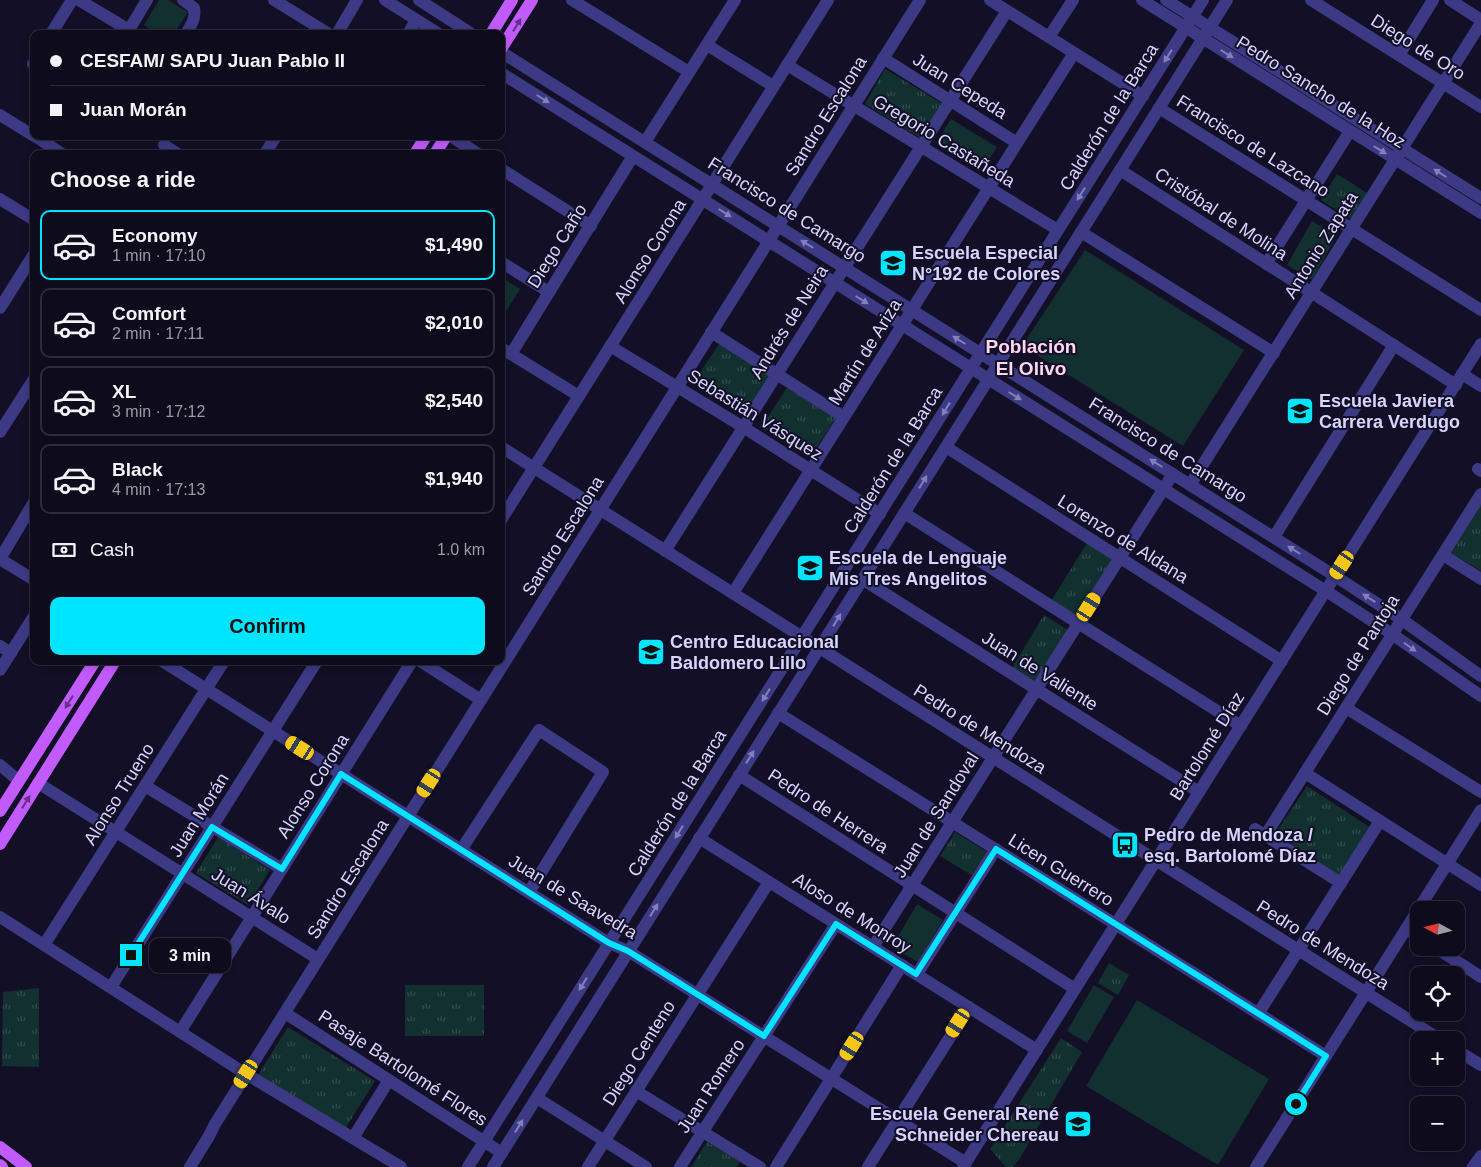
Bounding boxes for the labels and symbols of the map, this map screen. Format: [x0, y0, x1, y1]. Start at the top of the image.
street label: Diego de Oro [1367, 10, 1469, 84]
one-way arrow [512, 18, 521, 31]
street label: Pedro Sancho de la Hoz [1233, 32, 1409, 152]
street label: Calderón de la Barca [1056, 39, 1163, 194]
street label: Juan Cepeda [909, 49, 1012, 123]
one-way arrow [1221, 49, 1234, 59]
one-way arrow [1163, 50, 1172, 63]
street label: Sandro Escalona [781, 52, 871, 179]
street label: Gregorio Castañeda [869, 91, 1019, 192]
street label: Francisco de Lazcano [1173, 91, 1333, 201]
one-way arrow [536, 95, 549, 104]
one-way arrow [1373, 145, 1386, 154]
street label: Francisco de Camargo [704, 153, 870, 267]
street label: Cristóbal de Molina [1151, 164, 1292, 265]
one-way arrow [1433, 168, 1446, 177]
one-way arrow [1077, 187, 1086, 200]
street label: Antonio Zapata [1280, 187, 1362, 302]
street label: Alonso Corona [610, 194, 691, 307]
street label: Diego Caño [523, 200, 591, 292]
one-way arrow [718, 209, 731, 218]
one-way arrow [800, 239, 814, 249]
place label: Escuela Especial N°192 de Colores [912, 243, 1060, 284]
school or university icon: Escuela Especial N°192 de Colores [878, 248, 908, 278]
street label: Andrés de Neira [746, 261, 832, 382]
street label: Martín de Ariza [824, 295, 906, 409]
one-way arrow [856, 295, 869, 304]
one-way arrow [953, 335, 966, 344]
district label: Población El Olivo [986, 336, 1076, 379]
street label: Sebastián Vásquez [684, 365, 826, 465]
street label: Calderón de la Barca [840, 382, 947, 537]
one-way arrow [1008, 391, 1021, 400]
place label: Escuela Javiera Carrera Verdugo [1319, 391, 1460, 432]
street label: Francisco de Camargo [1085, 393, 1251, 507]
school or university icon: Escuela Javiera Carrera Verdugo [1285, 396, 1315, 426]
one-way arrow [941, 403, 950, 416]
one-way arrow [1150, 459, 1163, 468]
street label: Sandro Escalona [518, 472, 608, 599]
one-way arrow [919, 476, 928, 489]
street label: Lorenzo de Aldana [1054, 491, 1193, 588]
one-way arrow [1287, 545, 1301, 554]
place label: Escuela de Lenguaje Mis Tres Angelitos [829, 548, 1007, 589]
car [1327, 548, 1356, 582]
school or university icon: Escuela de Lenguaje Mis Tres Angelitos [795, 553, 825, 583]
car [1074, 590, 1103, 624]
street label: Diego de Pantoja [1313, 590, 1404, 719]
one-way arrow [1363, 593, 1376, 603]
one-way arrow [832, 613, 841, 627]
street label: Juan de Valiente [978, 627, 1102, 715]
place label: Centro Educacional Baldomero Lillo [670, 632, 839, 673]
school or university icon: Centro Educacional Baldomero Lillo [636, 637, 666, 667]
one-way arrow [1403, 642, 1417, 652]
street label: Pedro de Mendoza [910, 680, 1051, 778]
one-way arrow [761, 688, 770, 701]
street label: Bartolomé Díaz [1166, 688, 1248, 804]
one-way arrow [64, 696, 73, 709]
street label: Calderón de la Barca [624, 725, 731, 880]
street label: Alonso Corona [273, 729, 354, 842]
car [283, 734, 316, 762]
street label: Alonso Trueno [80, 739, 158, 849]
street label: Juan de Sandoval [889, 749, 983, 881]
one-way arrow [745, 751, 755, 764]
street label: Pedro de Herrera [764, 765, 893, 858]
car [414, 766, 443, 800]
street label: Juan Morán [165, 769, 233, 861]
one-way arrow [21, 796, 31, 809]
street label: Sandro Escalona [303, 815, 393, 942]
place label: Pedro de Mendoza / esq. Bartolomé Díaz [1144, 825, 1316, 866]
one-way arrow [674, 826, 684, 839]
street label: Licen Guerrero [1005, 830, 1117, 910]
bus stop icon: Pedro de Mendoza / esq. Bartolomé Díaz [1110, 830, 1140, 860]
street label: Juan de Saavedra [505, 851, 642, 944]
street label: Juan Ávalo [208, 864, 294, 928]
street label: Aloso de Monroy [789, 869, 915, 957]
street label: Pedro de Mendoza [1253, 896, 1394, 994]
north arrow [1410, 901, 1465, 956]
one-way arrow [649, 903, 659, 916]
callout: 3 min [148, 938, 231, 972]
route end [120, 944, 142, 966]
one-way arrow [578, 978, 588, 991]
street label: Diego Centeno [599, 997, 679, 1109]
street label: Pasaje Bartolomé Flores [315, 1006, 491, 1130]
car [943, 1006, 972, 1040]
car [837, 1029, 866, 1063]
street label: Juan Romero [673, 1035, 749, 1137]
car [231, 1057, 260, 1091]
route start [1285, 1093, 1307, 1115]
place label: Escuela General René Schneider Chereau [870, 1104, 1059, 1145]
school or university icon: Escuela General René Schneider Chereau [1063, 1109, 1093, 1139]
one-way arrow [515, 1119, 524, 1132]

